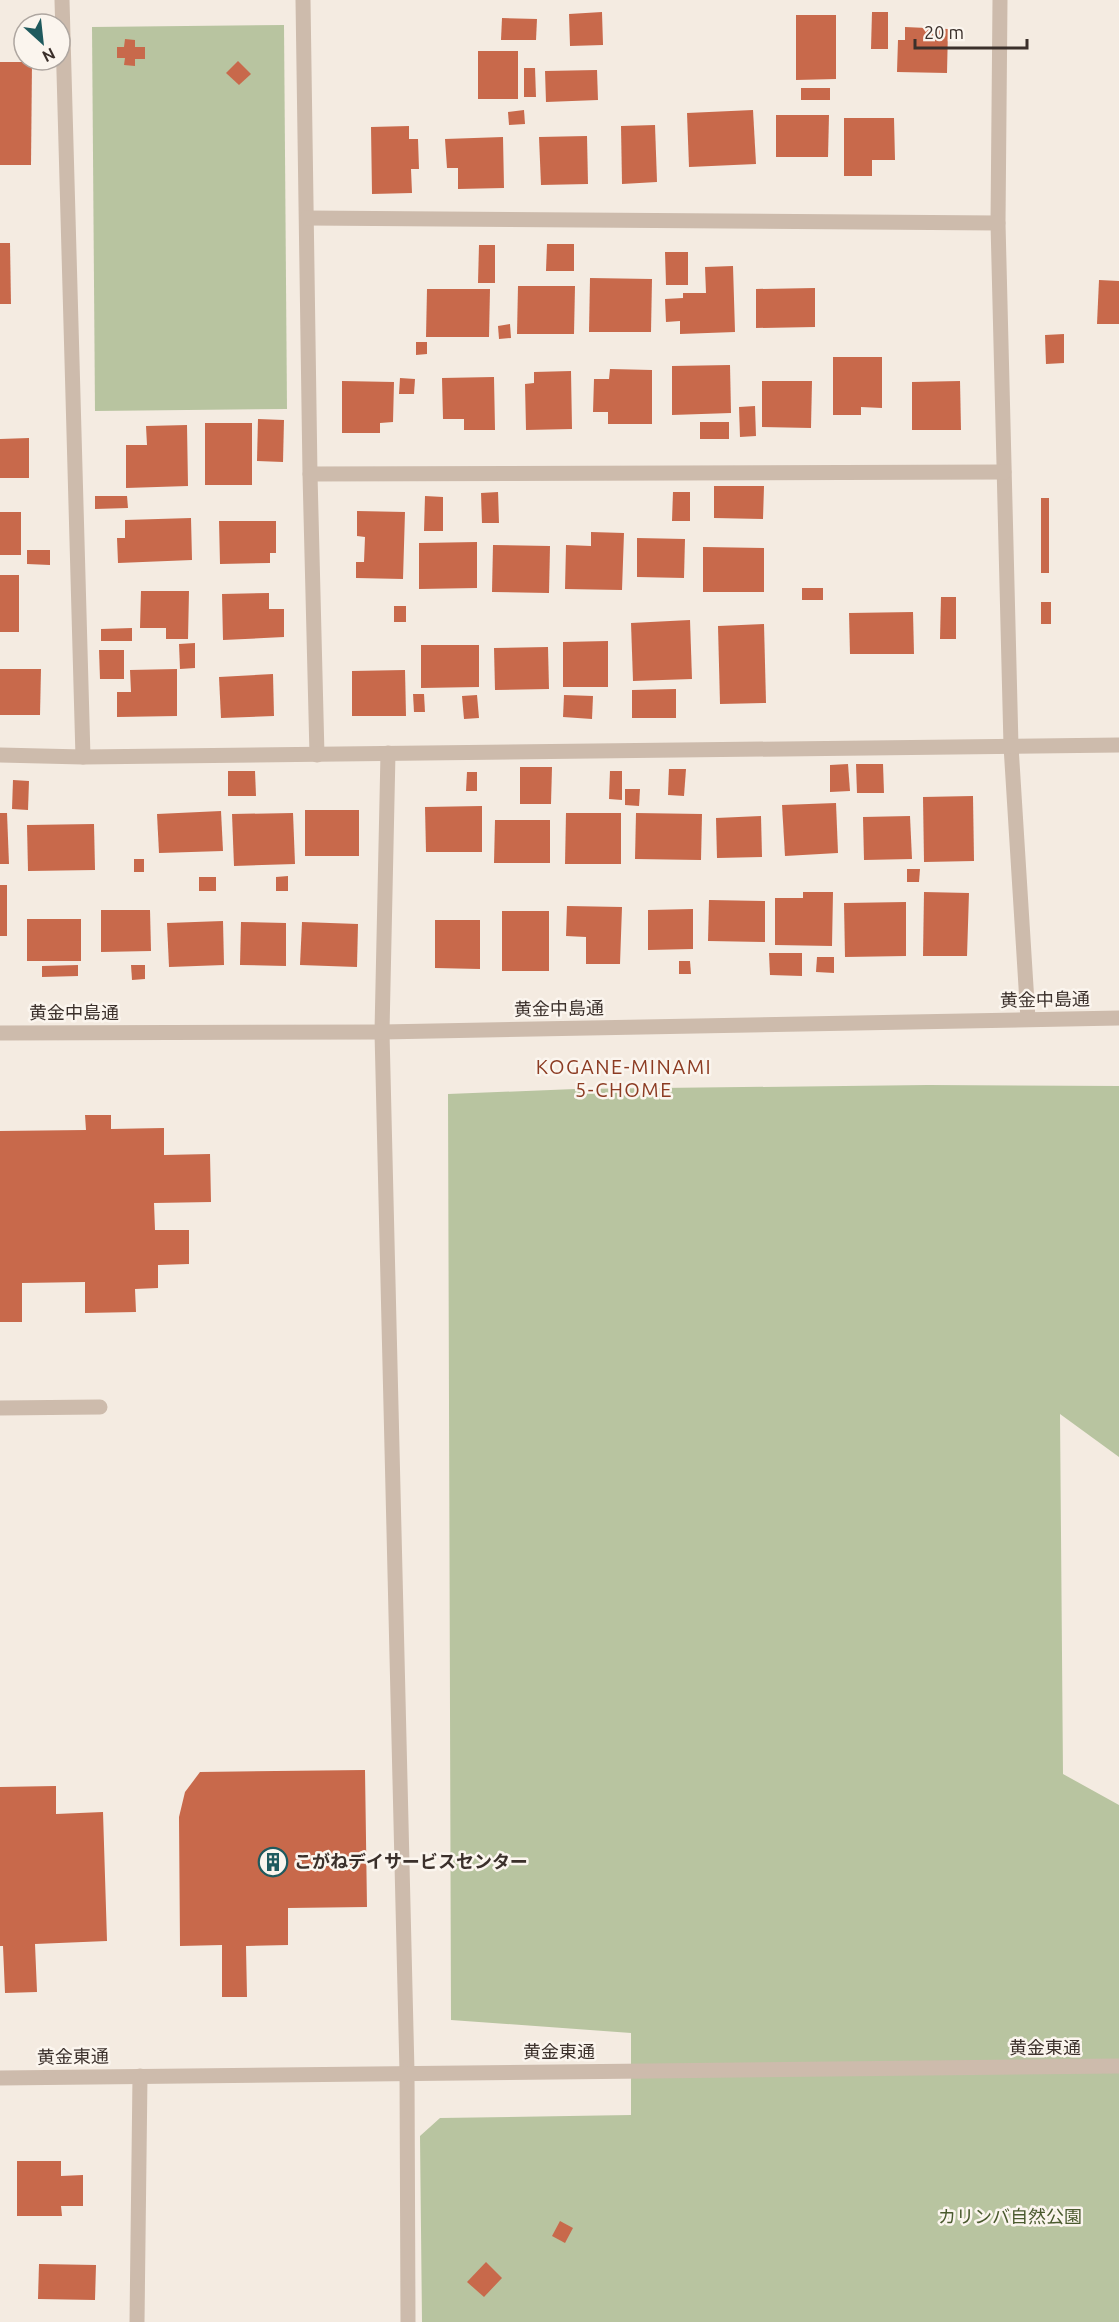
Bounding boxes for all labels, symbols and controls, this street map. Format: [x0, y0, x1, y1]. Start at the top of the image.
north arrow [12, 12, 72, 72]
scale bar [915, 12, 1028, 50]
text: 20 m [924, 22, 964, 42]
text: N [39, 45, 58, 66]
street label: 黄金中島通 [1000, 988, 1090, 1010]
street label: 黄金中島通 [514, 997, 604, 1019]
street label: 黄金中島通 [29, 1002, 119, 1022]
district label: KOGANE-MINAMI 5-CHOME [536, 1055, 712, 1101]
building icon: こがねデイサービスセンター [257, 1846, 289, 1878]
place label: こがねデイサービスセンター [294, 1851, 528, 1871]
street label: 黄金東通 [1009, 2037, 1081, 2057]
street label: 黄金東通 [523, 2041, 595, 2061]
street label: 黄金東通 [37, 2045, 109, 2067]
park label: カリンバ自然公園 [938, 2206, 1082, 2226]

